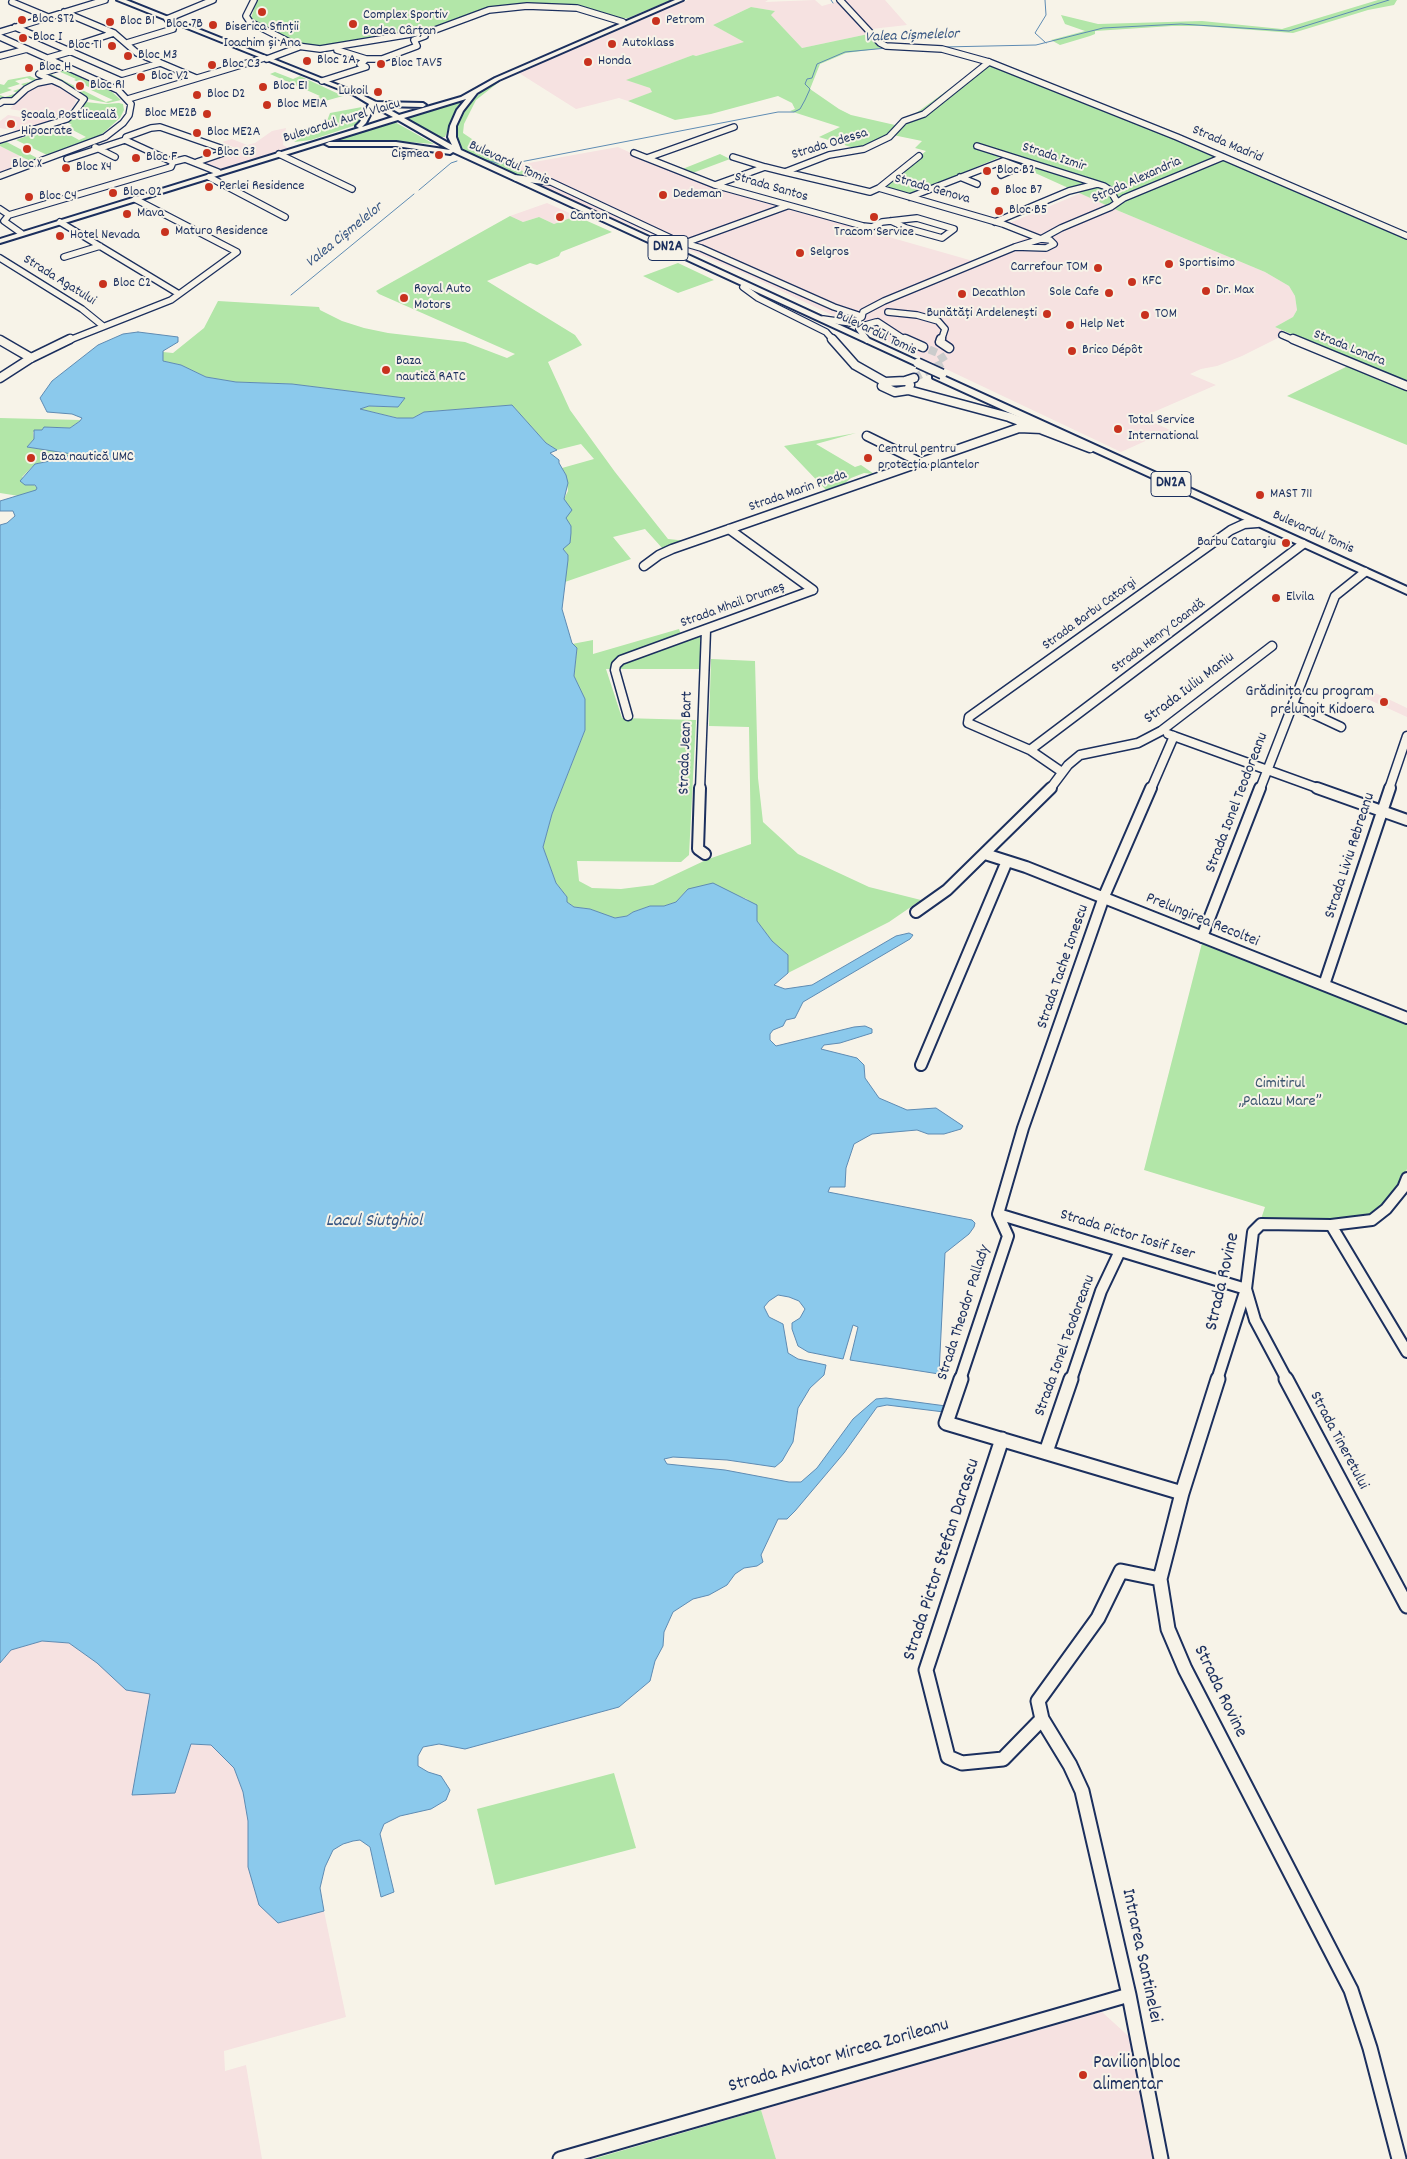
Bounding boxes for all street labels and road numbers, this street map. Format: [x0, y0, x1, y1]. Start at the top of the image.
street label: Bulevardul Aurel Vlaicu [282, 96, 402, 148]
street label: Strada Madrid [1189, 123, 1265, 167]
street label: Strada Odessa [790, 125, 870, 165]
street label: Bulevardul Tomis [466, 138, 552, 190]
street label: Strada Izmir [1020, 140, 1088, 176]
street label: Strada Alexandria [1090, 154, 1184, 208]
street label: Strada Santos [732, 169, 810, 207]
street label: Strada Genova [892, 171, 972, 209]
road number: DN2A [648, 236, 688, 260]
street label: Strada Agatului [19, 252, 99, 310]
street label: Bulevardul Tomis [833, 308, 919, 360]
street label: Strada Londra [1311, 327, 1387, 371]
street label: Strada Marin Preda [747, 467, 849, 517]
road number: DN2A [1151, 472, 1191, 496]
street label: Bulevardul Tomis [1270, 508, 1356, 558]
street label: Strada Barbu Catargi [1040, 575, 1140, 655]
street label: Strada Mhail Drumeș [679, 579, 787, 633]
street label: Strada Henry Coandă [1109, 596, 1209, 678]
street label: Strada Iuliu Maniu [1141, 649, 1239, 729]
street label: Strada Jean Bart [676, 691, 698, 795]
street label: Strada Ionel Teodoreanu [1202, 730, 1274, 876]
street label: Strada Liviu Rebreanu [1322, 791, 1380, 921]
street label: Prelungirea Recoltei [1143, 890, 1261, 952]
street label: Strada Tache Ionescu [1034, 902, 1094, 1032]
street label: Strada Pictor Iosif Iser [1057, 1206, 1197, 1266]
street label: Strada Rovine [1202, 1231, 1246, 1333]
street label: Strada Theodor Pallady [934, 1243, 996, 1383]
street label: Strada Ionel Teodoreanu [1031, 1273, 1101, 1419]
street label: Strada Tineretului [1304, 1389, 1372, 1493]
street label: Strada Pictor Stefan Darascu [900, 1456, 986, 1664]
street label: Strada Rovine [1187, 1642, 1251, 1742]
street label: Intrarea Santinelei [1115, 1887, 1165, 2025]
street label: Strada Aviator Mircea Zorileanu [726, 2015, 952, 2099]

